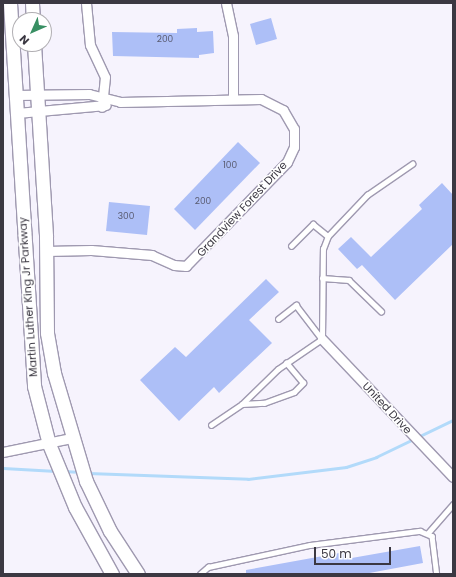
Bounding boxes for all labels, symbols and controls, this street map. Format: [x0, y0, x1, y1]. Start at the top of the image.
north arrow [12, 12, 52, 52]
text: N [16, 31, 33, 48]
house number: 200 [157, 34, 173, 44]
street label: Grandview Forest Drive [194, 158, 290, 260]
house number: 100 [223, 160, 237, 170]
house number: 200 [195, 196, 211, 206]
house number: 300 [118, 211, 134, 221]
street label: Martin Luther King Jr Parkway [16, 217, 40, 377]
street label: United Drive [360, 379, 414, 437]
scale bar [316, 539, 393, 565]
text: 50 m [321, 545, 352, 562]

